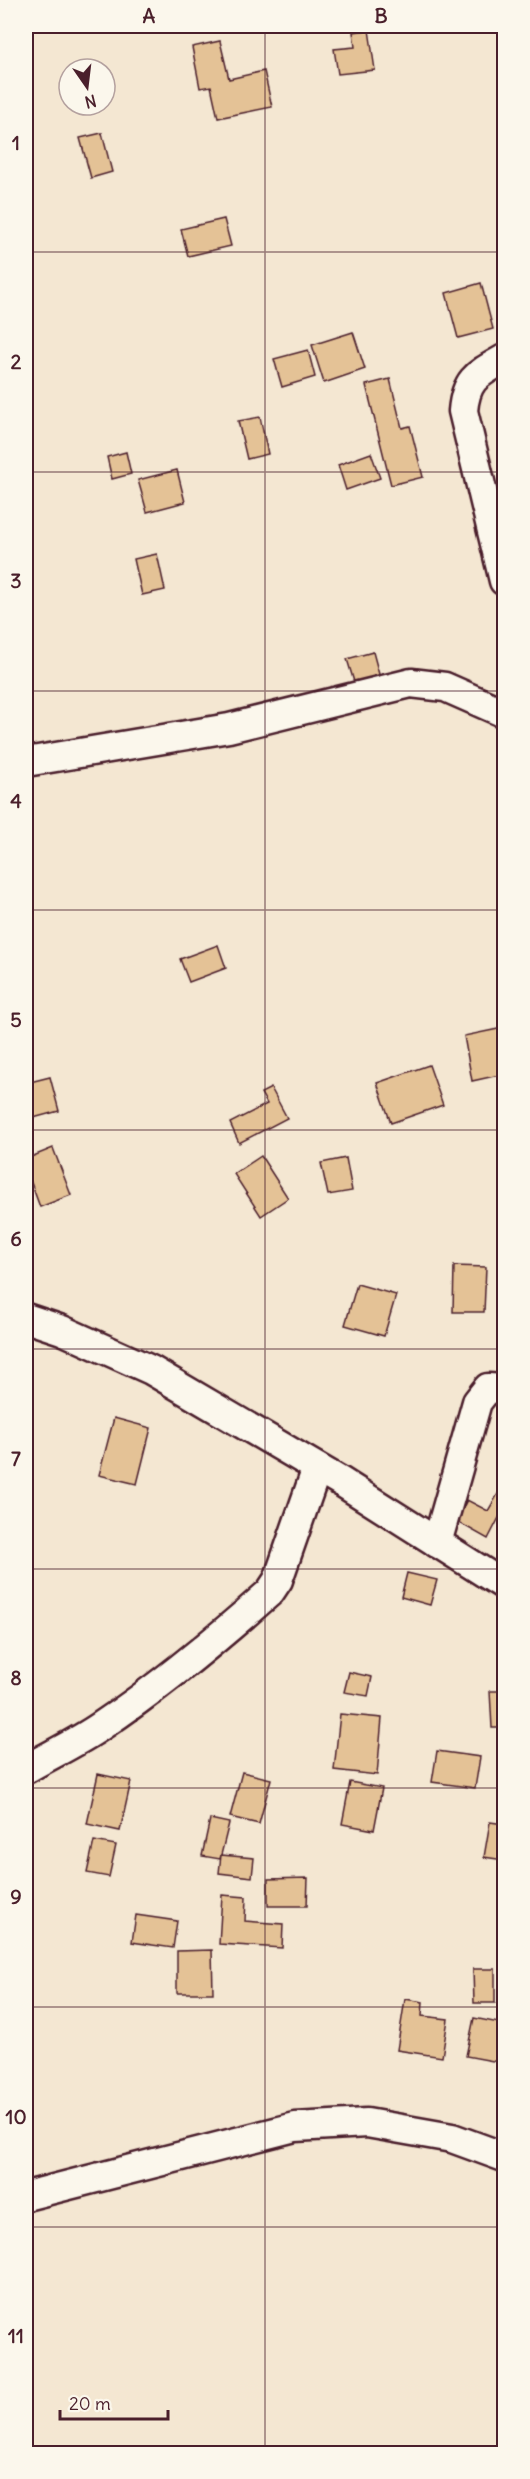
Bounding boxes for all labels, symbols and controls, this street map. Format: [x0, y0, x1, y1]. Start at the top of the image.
text: A [143, 3, 156, 28]
text: B [374, 3, 388, 28]
north arrow [57, 57, 117, 117]
text: N [83, 91, 98, 113]
text: 1 [12, 130, 20, 155]
text: 2 [11, 349, 22, 374]
text: 3 [10, 568, 22, 593]
text: 4 [10, 788, 22, 813]
text: 5 [10, 1007, 22, 1032]
text: 6 [10, 1226, 22, 1251]
text: 7 [11, 1446, 21, 1471]
text: 8 [10, 1665, 22, 1690]
text: 9 [10, 1884, 22, 1909]
text: 10 [5, 2104, 27, 2129]
text: 11 [8, 2323, 24, 2348]
scale bar [60, 2383, 168, 2421]
text: 20 m [69, 2392, 111, 2415]

